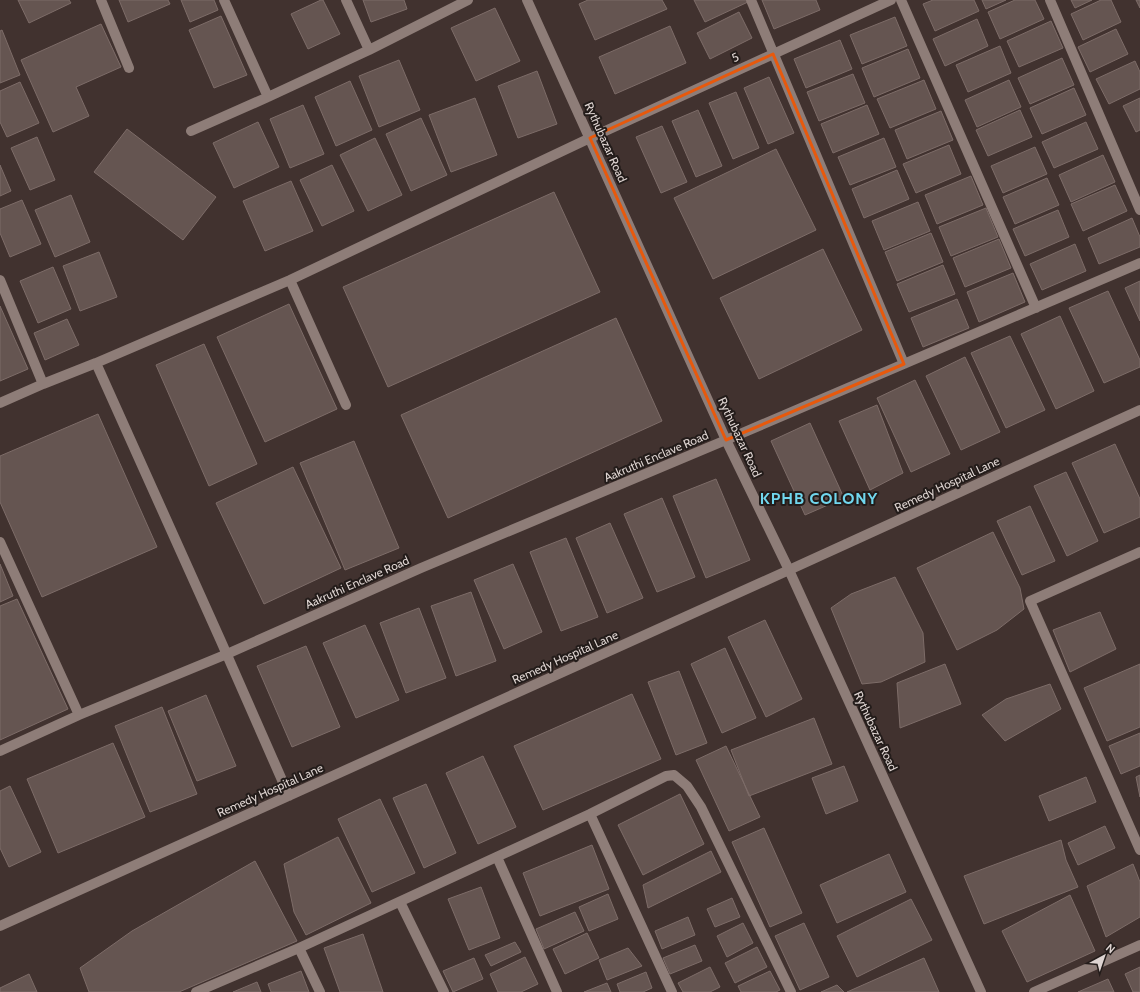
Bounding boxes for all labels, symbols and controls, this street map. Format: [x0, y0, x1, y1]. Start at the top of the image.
street label: 5 [729, 49, 741, 65]
street label: Rythubazar Road [582, 99, 630, 185]
street label: Rythubazar Road [715, 395, 765, 479]
street label: Aakruthi Enclave Road [601, 427, 711, 485]
street label: Remedy Hospital Lane [892, 453, 1002, 515]
district label: KPHB COLONY [760, 489, 878, 508]
street label: Aakruthi Enclave Road [303, 552, 411, 612]
street label: Remedy Hospital Lane [510, 627, 620, 687]
street label: Rythubazar Road [851, 689, 901, 773]
street label: Remedy Hospital Lane [215, 760, 325, 820]
north arrow [1084, 936, 1124, 976]
text: N [1103, 940, 1118, 956]

